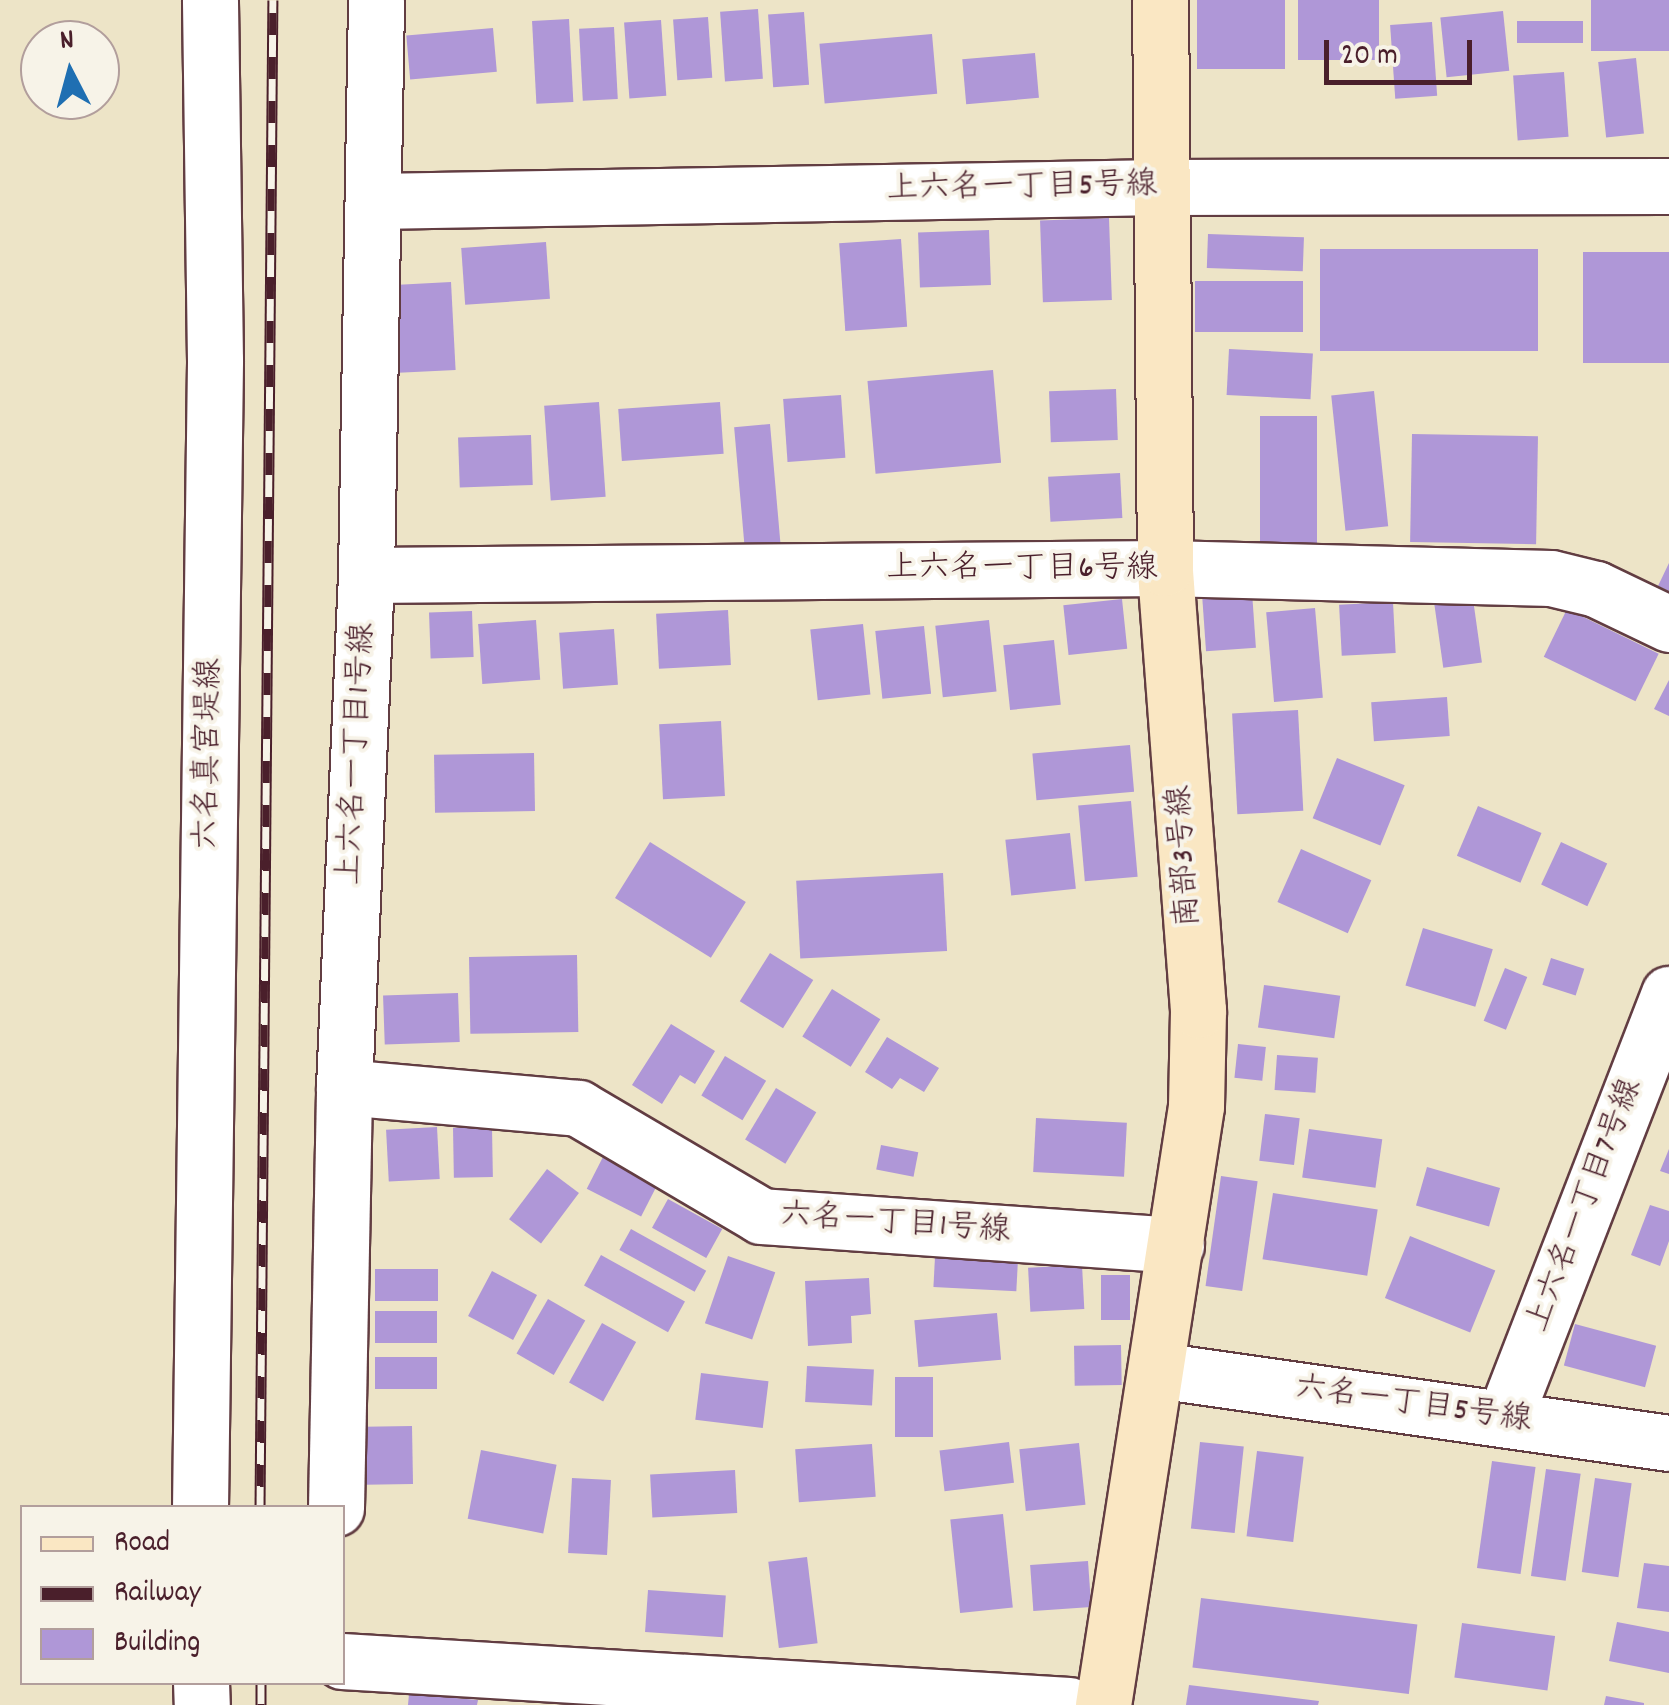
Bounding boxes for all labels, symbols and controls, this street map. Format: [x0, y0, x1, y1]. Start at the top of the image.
north arrow [20, 20, 120, 120]
scale bar [1329, 20, 1476, 82]
text: N [58, 22, 76, 63]
text: 20 m [1341, 36, 1398, 79]
street label: 上六名一丁目5号線 [886, 167, 1158, 211]
street label: 上六名一丁目6号線 [886, 551, 1158, 589]
street label: 上六名一丁目1号線 [332, 622, 384, 886]
street label: 六名真宮堤線 [189, 658, 231, 850]
street label: 南部3号線 [1162, 784, 1210, 928]
street label: 上六名一丁目7号線 [1520, 1074, 1652, 1338]
street label: 六名一丁目1号線 [778, 1198, 1012, 1252]
street label: 六名一丁目5号線 [1292, 1370, 1534, 1442]
legend [20, 1505, 345, 1685]
text: Road [114, 1523, 170, 1566]
text: Railway [114, 1573, 201, 1616]
text: Building [114, 1623, 200, 1666]

